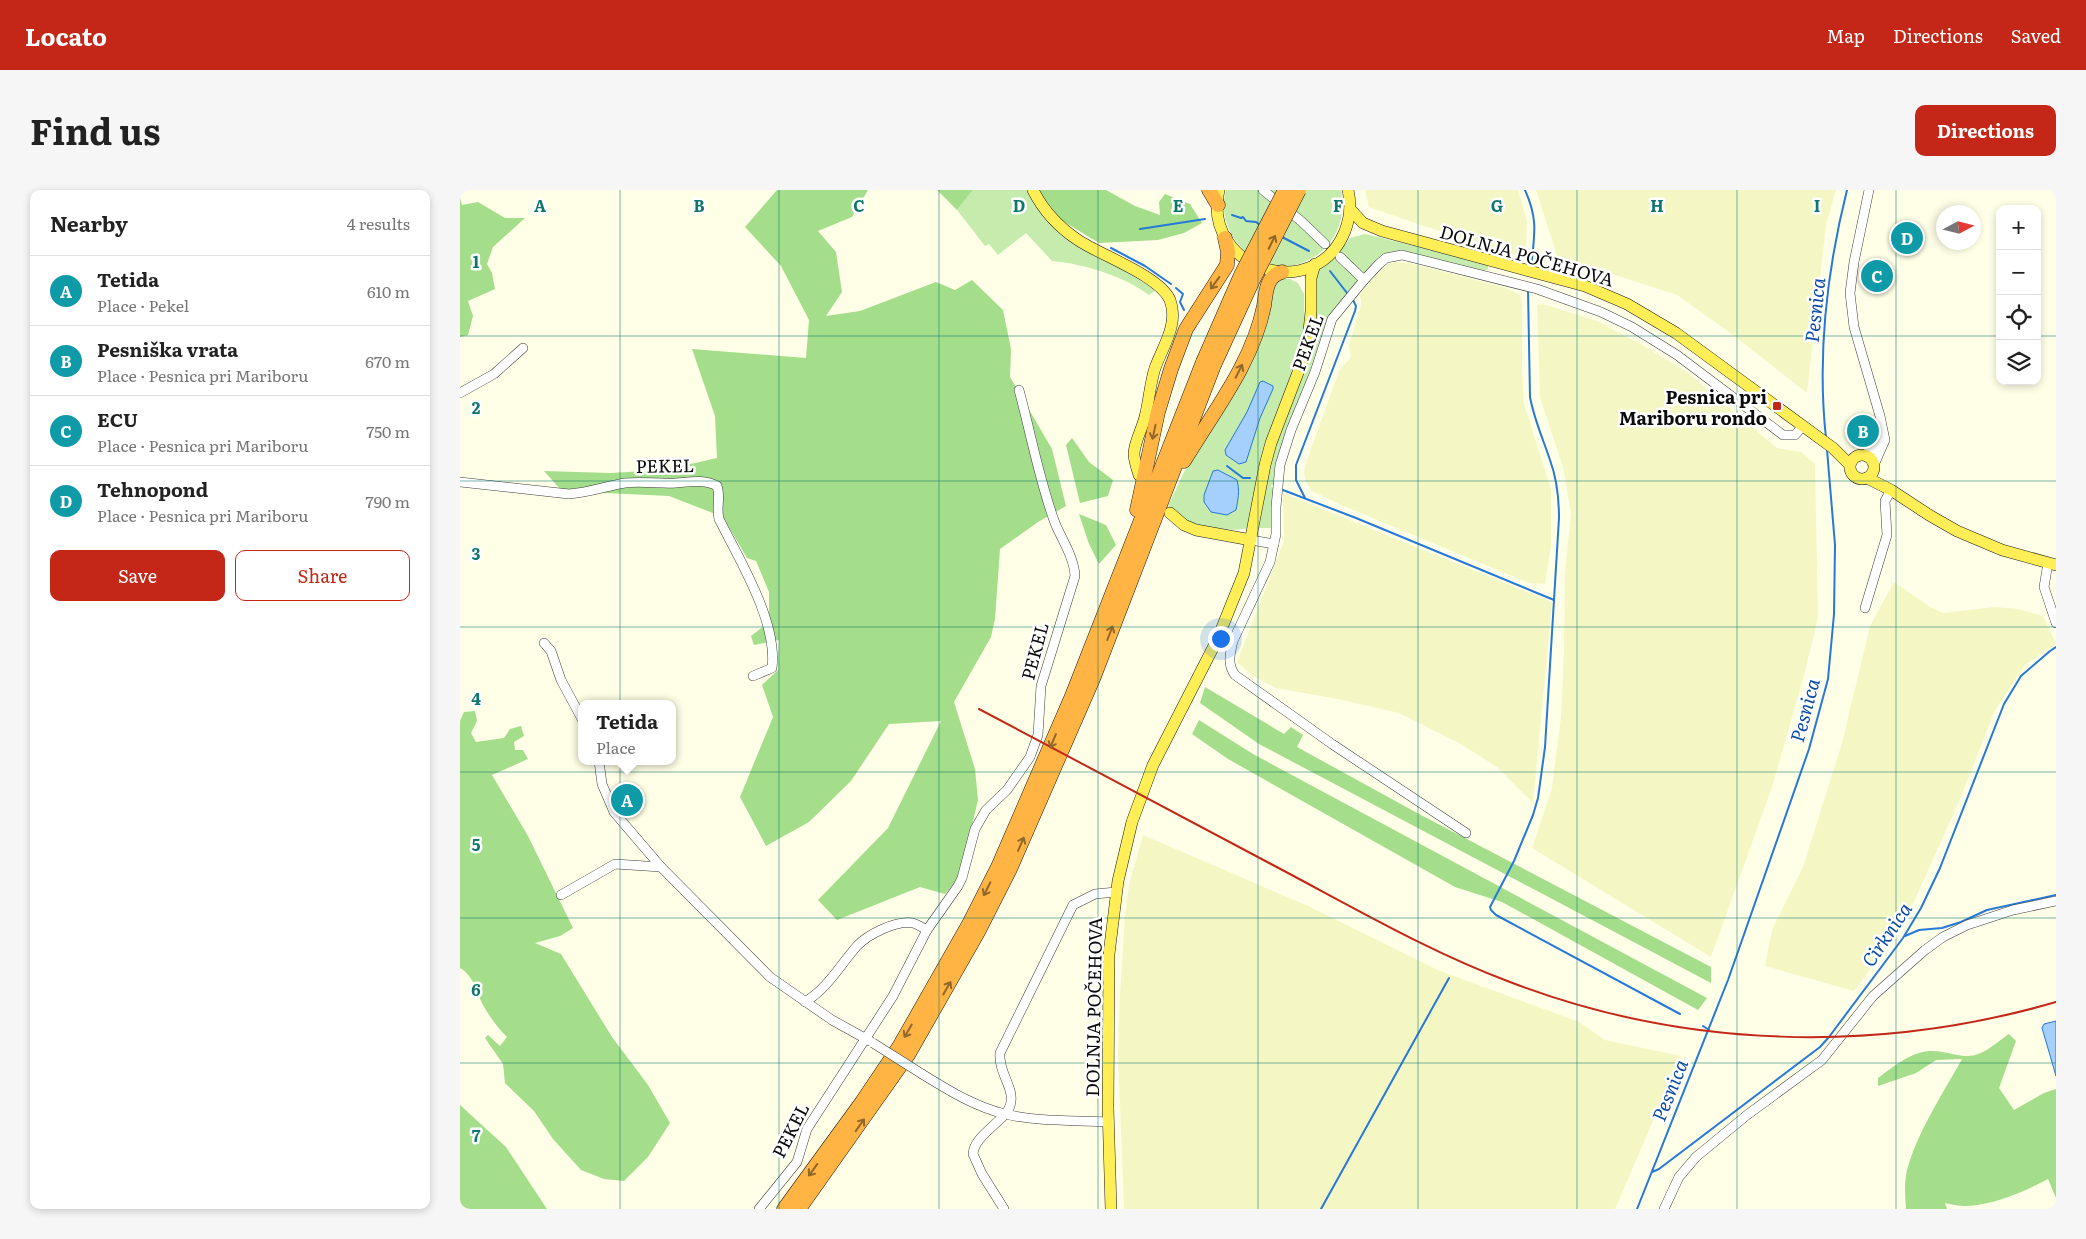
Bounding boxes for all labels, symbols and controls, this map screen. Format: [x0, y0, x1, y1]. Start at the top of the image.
text: Locato [25, 18, 107, 53]
text: Map [1827, 22, 1865, 49]
text: Directions [1893, 22, 1983, 49]
text: Saved [2011, 22, 2061, 49]
text: Find us [30, 104, 160, 156]
button: Directions [1915, 105, 2056, 156]
text: A [534, 193, 546, 217]
text: B [693, 193, 705, 217]
text: C [853, 193, 865, 217]
text: D [1013, 193, 1025, 217]
text: E [1173, 193, 1184, 217]
text: F [1333, 193, 1343, 217]
text: G [1491, 193, 1503, 217]
text: H [1650, 193, 1664, 217]
text: I [1814, 193, 1820, 217]
north arrow [1936, 205, 1981, 250]
map controls [1996, 205, 2041, 385]
button: + [1996, 205, 2041, 250]
text: Nearby [50, 207, 128, 238]
text: 4 results [347, 211, 410, 235]
street label: DOLNJA POČEHOVA [1437, 217, 1617, 293]
pin: D [1891, 219, 1923, 257]
one-way arrow [1268, 235, 1277, 250]
text: 1 [473, 249, 480, 273]
button: − [1996, 250, 2041, 295]
pin: C [1861, 257, 1893, 295]
text: Tetida [97, 265, 159, 293]
one-way arrow [1210, 276, 1220, 290]
water label: Pesnica [1797, 276, 1831, 344]
text: A [60, 279, 72, 303]
text: 610 m [367, 279, 410, 303]
text: Place · Pekel [97, 293, 189, 317]
button: locate [1996, 295, 2041, 340]
street label: PEKEL [1284, 310, 1330, 374]
text: Pesniška vrata [97, 335, 238, 363]
button: layers [1996, 340, 2041, 385]
text: B [60, 349, 72, 373]
text: 670 m [365, 349, 410, 373]
text: Place · Pesnica pri Mariboru [97, 363, 308, 387]
one-way arrow [1235, 364, 1244, 379]
place label: Pesnica pri Mariboru rondo [1619, 383, 1767, 431]
text: 2 [472, 395, 481, 419]
marker: Pesnica pri Mariboru rondo [1771, 400, 1783, 412]
text: ECU [97, 405, 138, 433]
pin: B [1847, 412, 1879, 450]
text: C [60, 419, 72, 443]
text: 750 m [366, 419, 410, 443]
one-way arrow [1149, 423, 1158, 439]
text: Place · Pesnica pri Mariboru [97, 433, 308, 457]
street label: PEKEL [635, 451, 695, 479]
text: Tehnopond [97, 475, 208, 503]
text: D [60, 489, 72, 513]
text: 790 m [366, 489, 410, 513]
text: Place · Pesnica pri Mariboru [97, 503, 308, 527]
text: 3 [472, 541, 481, 565]
button: Save [50, 550, 225, 601]
button: Share [235, 550, 410, 601]
street label: PEKEL [1013, 619, 1055, 683]
one-way arrow [1106, 626, 1115, 641]
your location [1208, 626, 1234, 652]
water label: Pesnica [1782, 675, 1826, 745]
text: 4 [471, 686, 481, 710]
popup [578, 700, 676, 765]
text: Tetida [596, 707, 658, 735]
one-way arrow [1048, 733, 1057, 748]
text: Place [596, 735, 636, 759]
pin: A [611, 781, 643, 819]
text: 5 [472, 832, 481, 856]
one-way arrow [1017, 837, 1027, 852]
one-way arrow [982, 881, 991, 896]
water label: Cirknica [1854, 896, 1918, 972]
street label: DOLNJA POČEHOVA [1078, 917, 1108, 1097]
text: 6 [471, 977, 481, 1001]
one-way arrow [942, 981, 952, 995]
one-way arrow [903, 1024, 913, 1038]
water label: Pesnica [1644, 1055, 1694, 1125]
street label: PEKEL [765, 1098, 815, 1162]
one-way arrow [855, 1118, 865, 1132]
text: 7 [472, 1123, 481, 1147]
one-way arrow [808, 1162, 818, 1176]

